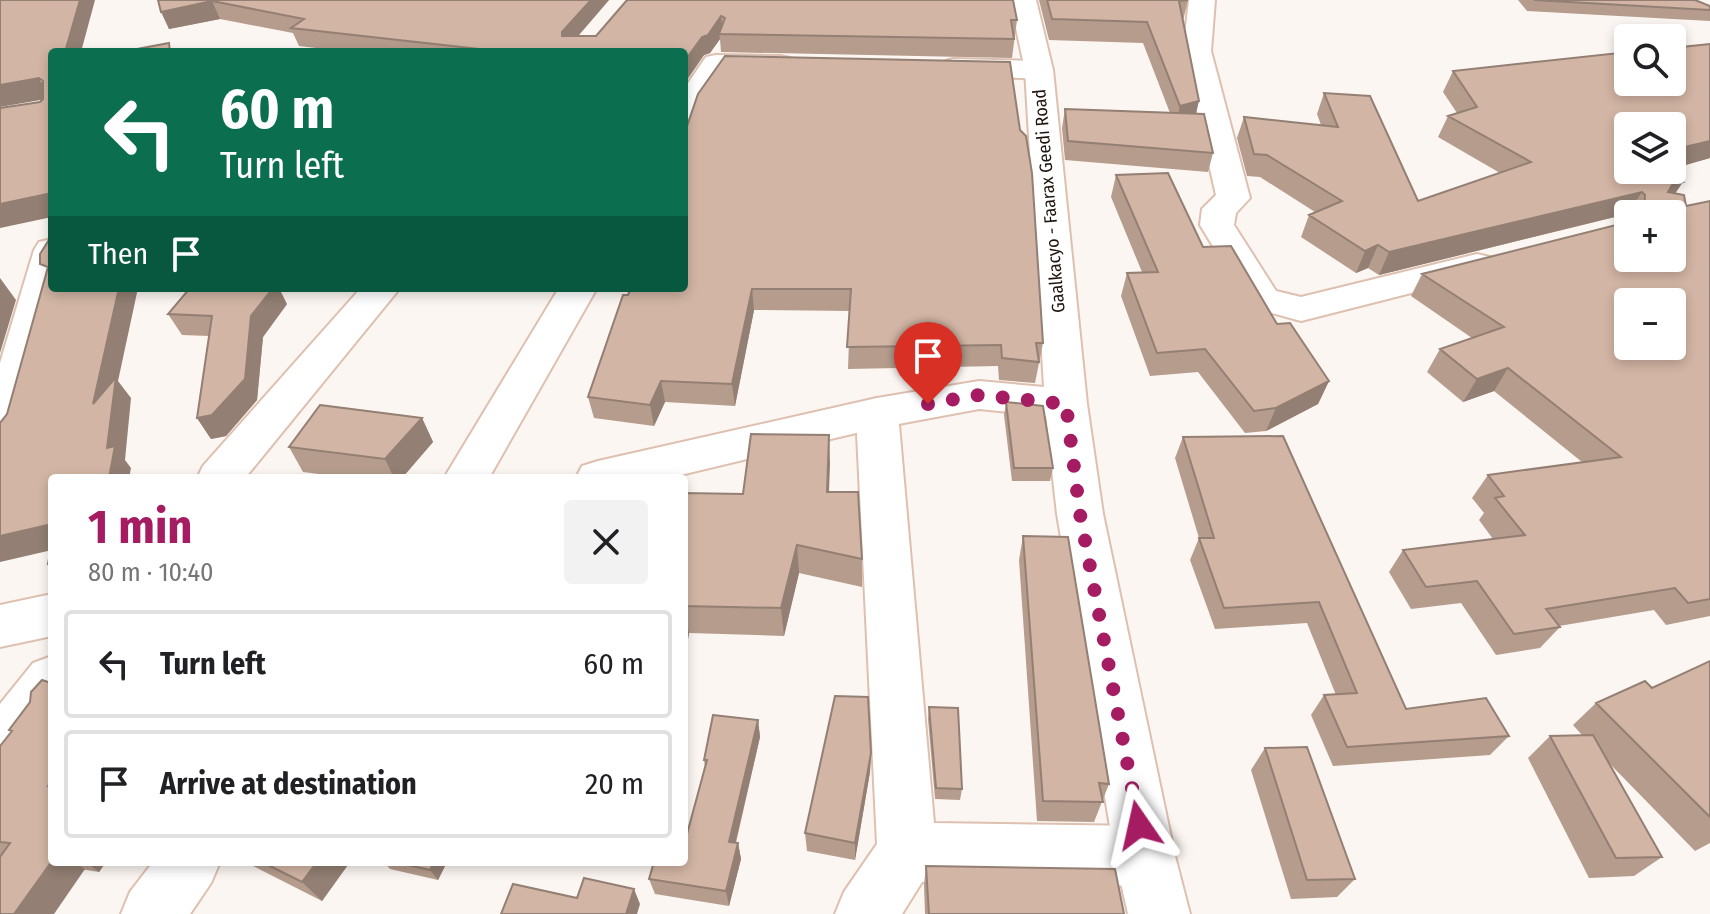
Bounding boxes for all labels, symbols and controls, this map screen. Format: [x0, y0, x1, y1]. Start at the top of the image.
map controls [1614, 24, 1686, 360]
button: search [1614, 24, 1686, 96]
text: 60 m [220, 76, 334, 143]
icon: left [88, 80, 192, 184]
street label: Gaalkacyo - Faarax Geedi Road [1028, 88, 1070, 314]
button: layers [1614, 112, 1686, 184]
text: Turn left [220, 144, 344, 188]
button: + [1614, 200, 1686, 272]
icon: arrive [164, 232, 208, 276]
text: Then [88, 236, 148, 272]
button: − [1614, 288, 1686, 360]
pin [894, 322, 962, 404]
icon: arrive [906, 334, 950, 378]
text: 1 min [88, 498, 193, 556]
button: close [564, 500, 648, 584]
text: 80 m · 10:40 [88, 557, 214, 588]
icon: left [92, 642, 136, 686]
text: Turn left [160, 646, 266, 682]
text: 60 m [583, 646, 644, 682]
icon: arrive [92, 762, 136, 806]
text: Arrive at destination [160, 766, 417, 802]
text: 20 m [585, 766, 644, 802]
position arrow [1097, 783, 1181, 867]

